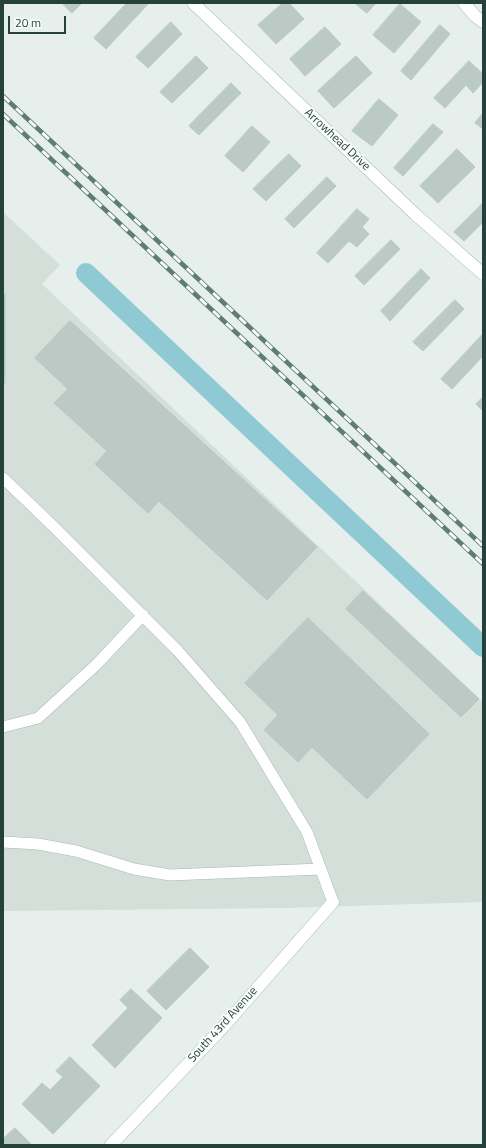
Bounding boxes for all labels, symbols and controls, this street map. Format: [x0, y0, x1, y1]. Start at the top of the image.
scale bar [10, 8, 68, 34]
text: 20 m [15, 13, 41, 32]
street label: Arrowhead Drive [301, 106, 373, 174]
street label: South 43rd Avenue [185, 984, 261, 1066]

